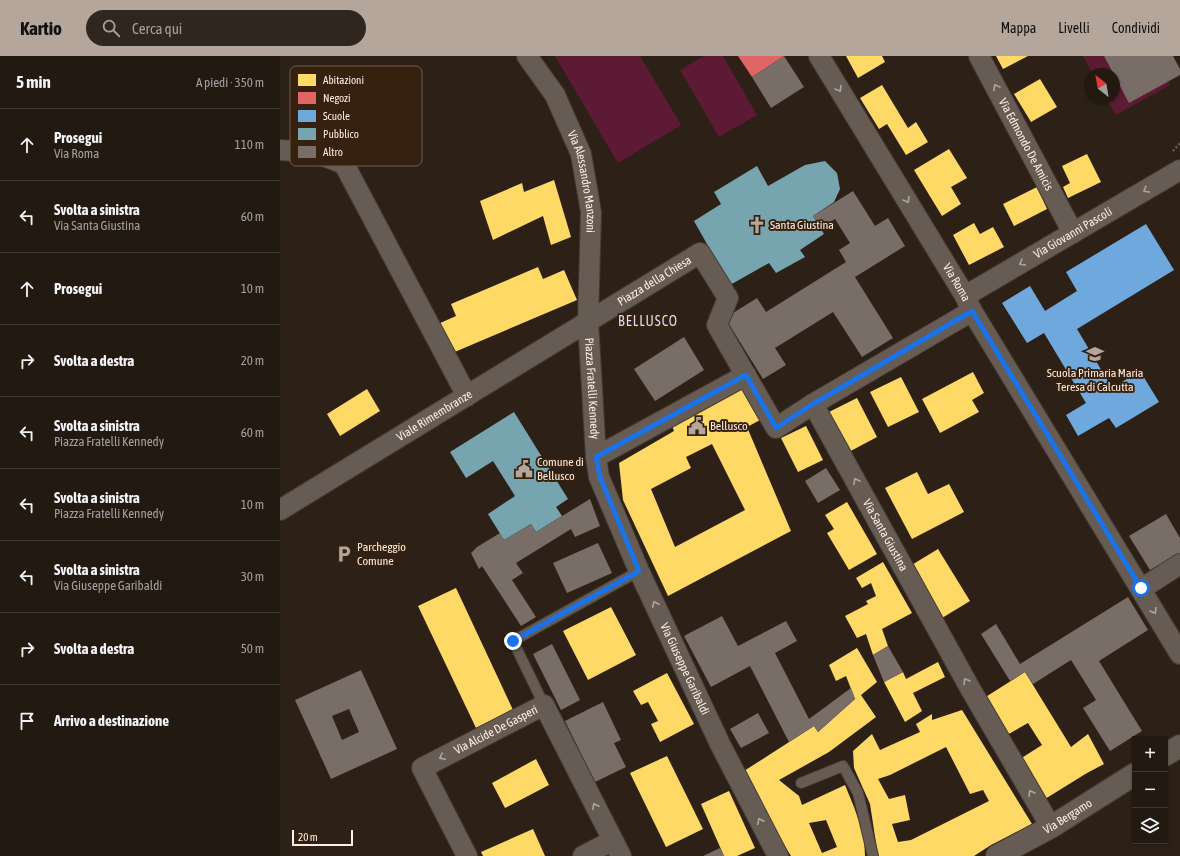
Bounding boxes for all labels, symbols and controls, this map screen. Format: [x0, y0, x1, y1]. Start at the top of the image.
search box [86, 10, 366, 46]
text: Kartio [20, 17, 62, 39]
icon: search [100, 17, 122, 39]
text: Cerca qui [132, 20, 182, 37]
text: Mappa [1001, 20, 1036, 36]
text: Livelli [1058, 20, 1090, 36]
text: Condividi [1112, 20, 1160, 36]
legend [290, 66, 422, 166]
north arrow [1084, 68, 1120, 104]
text: 5 min [16, 72, 51, 92]
text: Abitazioni [323, 74, 364, 86]
text: A piedi · 350 m [196, 75, 264, 90]
one-way arrow [993, 84, 1001, 92]
one-way arrow [834, 85, 842, 92]
text: Negozi [323, 92, 351, 104]
street label: Via Edmondo De Amicis [996, 96, 1056, 193]
text: Scuole [323, 110, 350, 122]
text: Pubblico [323, 128, 359, 140]
street label: Via Alessandro Manzoni [565, 128, 598, 233]
text: Prosegui [54, 129, 102, 146]
icon: ahead [16, 134, 38, 156]
text: 110 m [235, 137, 264, 152]
text: Via Roma [54, 146, 99, 161]
text: Altro [323, 146, 343, 158]
one-way arrow [1143, 185, 1150, 192]
one-way arrow [902, 196, 909, 203]
text: Svolta a sinistra [54, 201, 140, 218]
street label: Via Giovanni Pascoli [1031, 204, 1115, 261]
icon: left [16, 206, 38, 228]
text: 60 m [241, 209, 264, 224]
church icon: Santa Giustina [747, 215, 767, 235]
text: Via Santa Giustina [54, 218, 140, 233]
place label: Santa Giustina [770, 218, 834, 232]
street label: Piazza della Chiesa [615, 253, 694, 309]
one-way arrow [1019, 258, 1026, 265]
street label: Via Roma [940, 261, 973, 303]
icon: ahead [16, 278, 38, 300]
text: Prosegui [54, 280, 102, 297]
text: 10 m [241, 281, 264, 296]
district label: BELLUSCO [618, 313, 678, 329]
street label: Piazza Fratelli Kennedy [582, 337, 602, 440]
school or university icon: Scuola Primaria Maria Teresa di Calcutta [1085, 344, 1105, 364]
icon: right [16, 350, 38, 372]
text: Svolta a destra [54, 352, 134, 369]
text: 20 m [241, 353, 264, 368]
place label: Scuola Primaria Maria Teresa di Calcutta [1047, 366, 1143, 394]
street label: Viale Rimembranze [394, 387, 475, 444]
public building icon: Bellusco [687, 416, 707, 436]
text: Svolta a sinistra [54, 417, 140, 434]
place label: Bellusco [710, 419, 748, 433]
icon: left [16, 422, 38, 444]
text: 60 m [241, 425, 264, 440]
text: Piazza Fratelli Kennedy [54, 434, 164, 449]
place label: Comune di Bellusco [537, 455, 584, 483]
public building icon: Comune di Bellusco [514, 459, 534, 479]
one-way arrow [853, 478, 860, 486]
text: Svolta a sinistra [54, 489, 140, 506]
icon: left [16, 494, 38, 516]
text: 10 m [241, 497, 264, 512]
street label: Via Santa Giustina [860, 497, 911, 573]
text: Piazza Fratelli Kennedy [54, 506, 164, 521]
place label: Parcheggio Comune [357, 540, 406, 568]
parking icon: Parcheggio Comune [334, 544, 354, 564]
text: Svolta a sinistra [54, 561, 140, 578]
icon: left [16, 566, 38, 588]
text: 30 m [241, 569, 264, 584]
text: Via Giuseppe Garibaldi [54, 578, 162, 593]
route start [1132, 579, 1150, 597]
one-way arrow [652, 600, 660, 608]
one-way arrow [1150, 607, 1157, 614]
street label: Via Giuseppe Garibaldi [657, 620, 712, 717]
route end [504, 632, 522, 650]
icon: right [16, 638, 38, 660]
text: Svolta a destra [54, 640, 134, 657]
text: 50 m [241, 641, 264, 656]
one-way arrow [963, 678, 971, 685]
street label: Via Alcide De Gasperi [452, 702, 540, 757]
icon: arrive [16, 710, 38, 732]
text: Arrivo a destinazione [54, 712, 169, 729]
map controls [1132, 736, 1168, 844]
button: + [1132, 736, 1168, 772]
one-way arrow [439, 753, 446, 760]
button: − [1132, 772, 1168, 808]
one-way arrow [1029, 790, 1036, 797]
street label: Via Bergamo [1041, 796, 1095, 837]
one-way arrow [592, 803, 600, 811]
button: layers [1132, 808, 1168, 844]
one-way arrow [757, 818, 765, 826]
scale bar [292, 828, 353, 847]
text: 20 m [298, 831, 318, 843]

